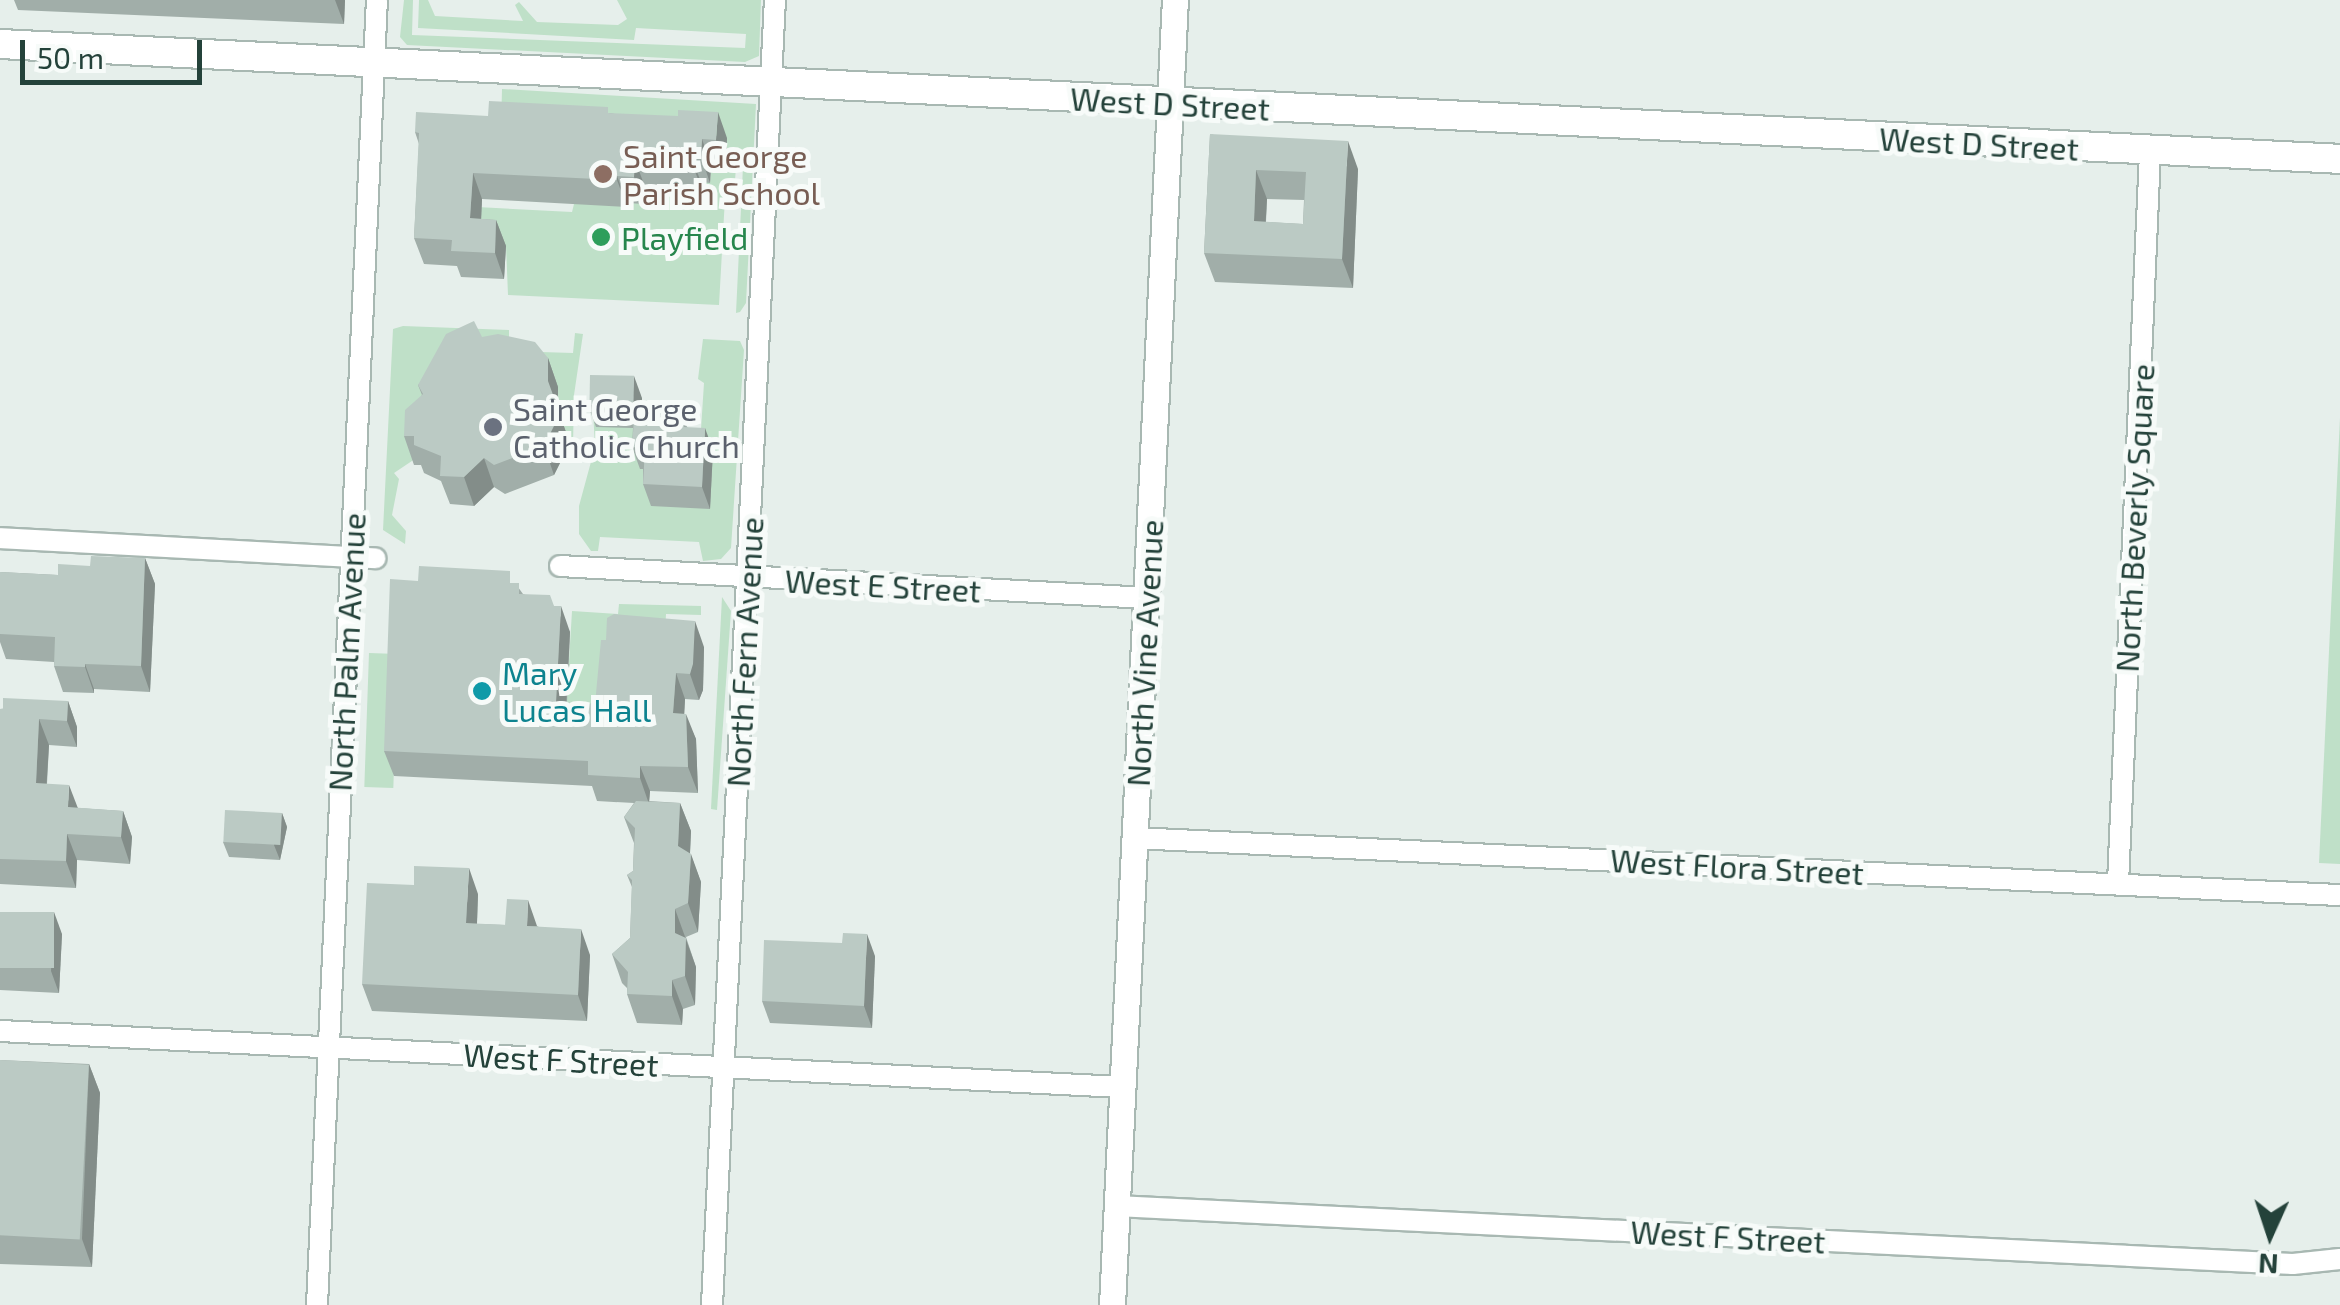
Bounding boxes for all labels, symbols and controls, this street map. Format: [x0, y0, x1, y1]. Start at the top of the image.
scale bar [25, 20, 208, 82]
text: 50 m [37, 39, 104, 75]
street label: West D Street [1069, 79, 1271, 127]
street label: West D Street [1878, 119, 2080, 167]
place label: Saint George Parish School [623, 137, 820, 212]
marker: Saint George Parish School [592, 163, 614, 185]
place label: Playfield [621, 218, 748, 256]
marker: Playfield [590, 226, 612, 248]
street label: North Beverly Square [2107, 362, 2161, 674]
place label: Saint George Catholic Church [513, 390, 740, 465]
marker: Saint George Catholic Church [482, 416, 504, 438]
street label: North Palm Avenue [320, 511, 372, 793]
street label: North Fern Avenue [718, 516, 770, 788]
street label: North Vine Avenue [1118, 518, 1170, 788]
street label: West E Street [784, 561, 982, 609]
place label: Mary Lucas Hall [502, 654, 651, 729]
marker: Mary Lucas Hall [471, 680, 493, 702]
street label: West Flora Street [1609, 840, 1865, 892]
street label: West F Street [462, 1035, 660, 1083]
north arrow [2220, 1185, 2320, 1285]
street label: West F Street [1629, 1212, 1827, 1260]
text: N [2257, 1247, 2279, 1282]

